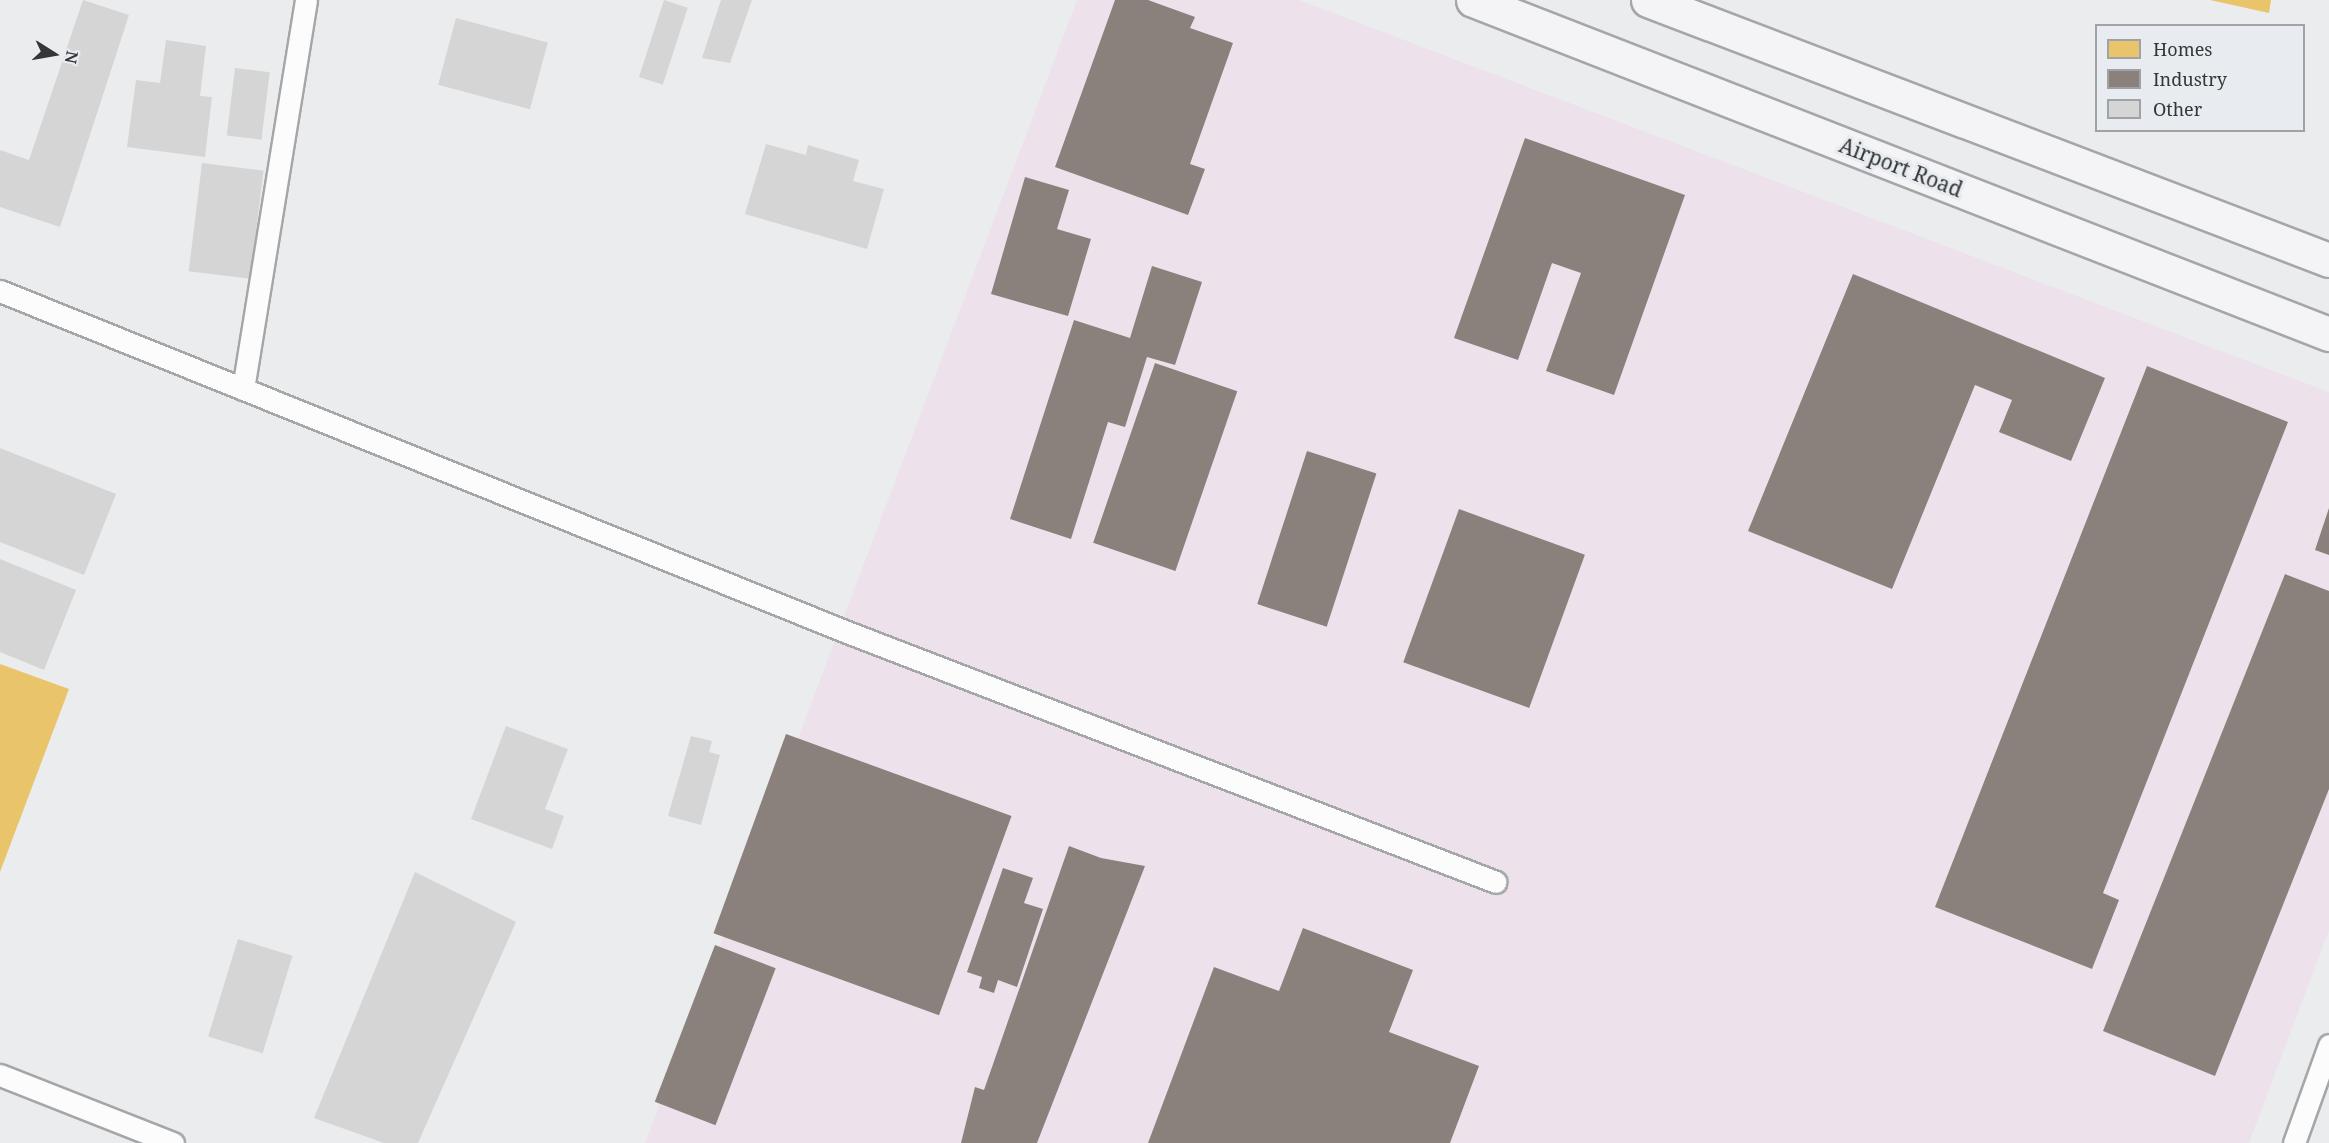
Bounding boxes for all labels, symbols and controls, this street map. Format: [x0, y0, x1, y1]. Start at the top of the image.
north arrow [24, 24, 84, 84]
legend [2095, 24, 2305, 132]
text: Homes [2153, 37, 2212, 61]
text: N [60, 49, 84, 66]
text: Industry [2153, 67, 2227, 91]
text: Other [2153, 97, 2202, 121]
street label: Airport Road [1836, 132, 1966, 202]

